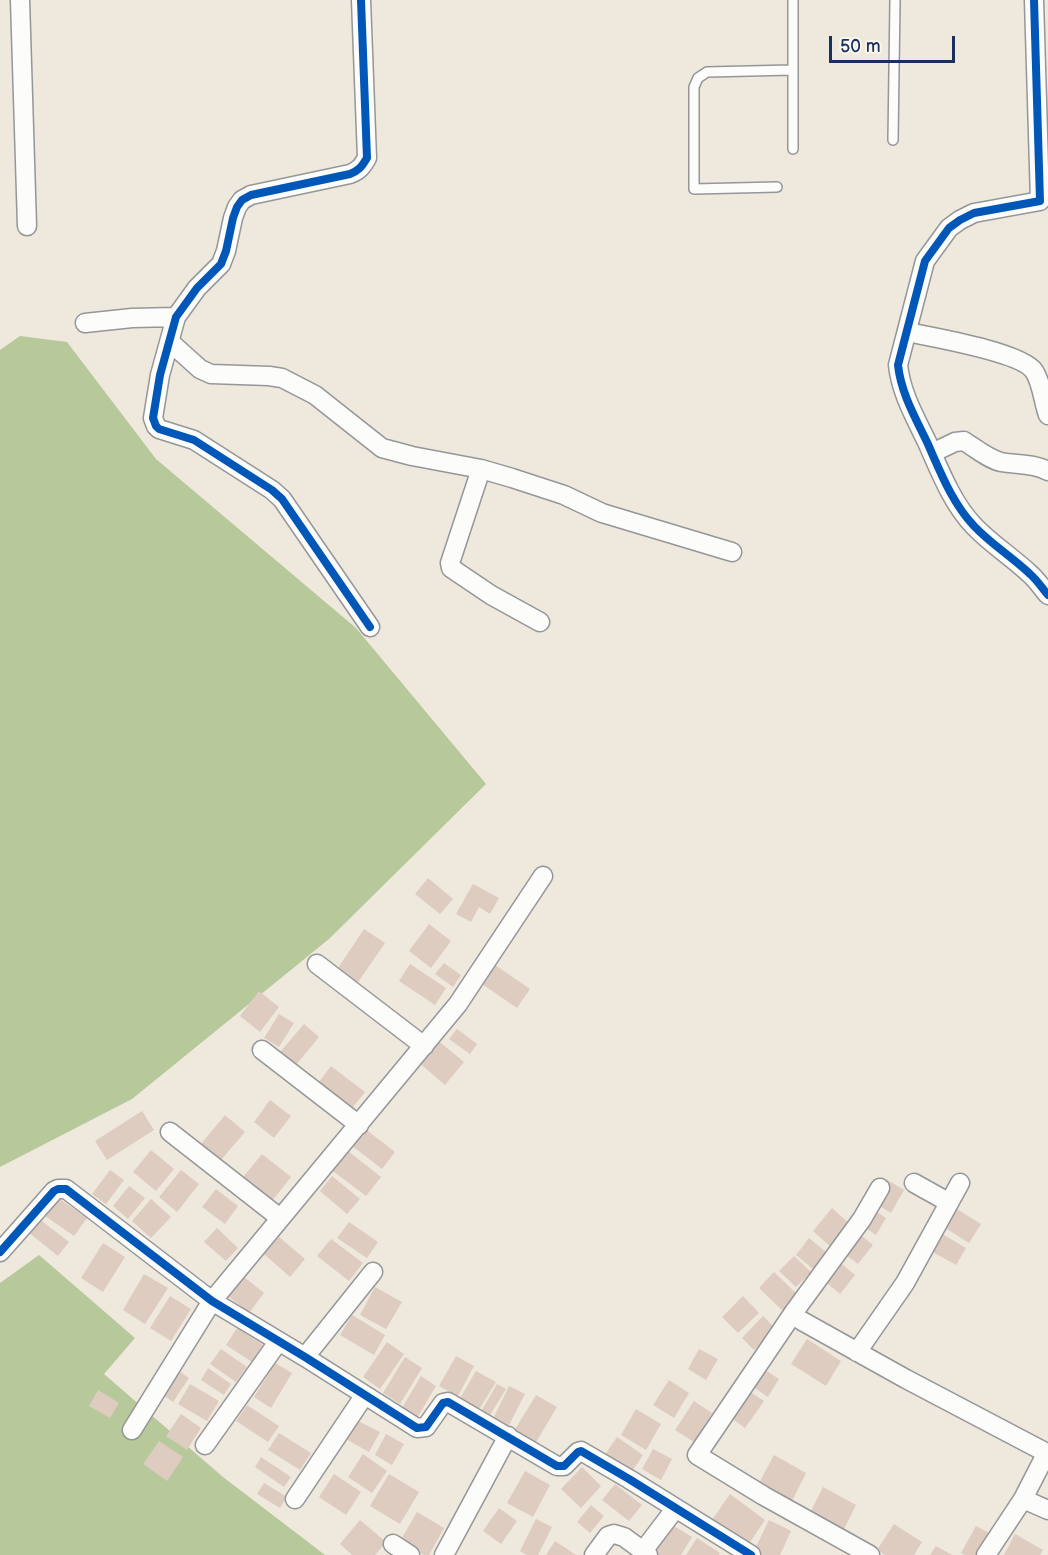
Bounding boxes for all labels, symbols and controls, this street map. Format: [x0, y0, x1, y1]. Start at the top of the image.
scale bar [832, 24, 958, 62]
text: 50 m [840, 36, 881, 57]

